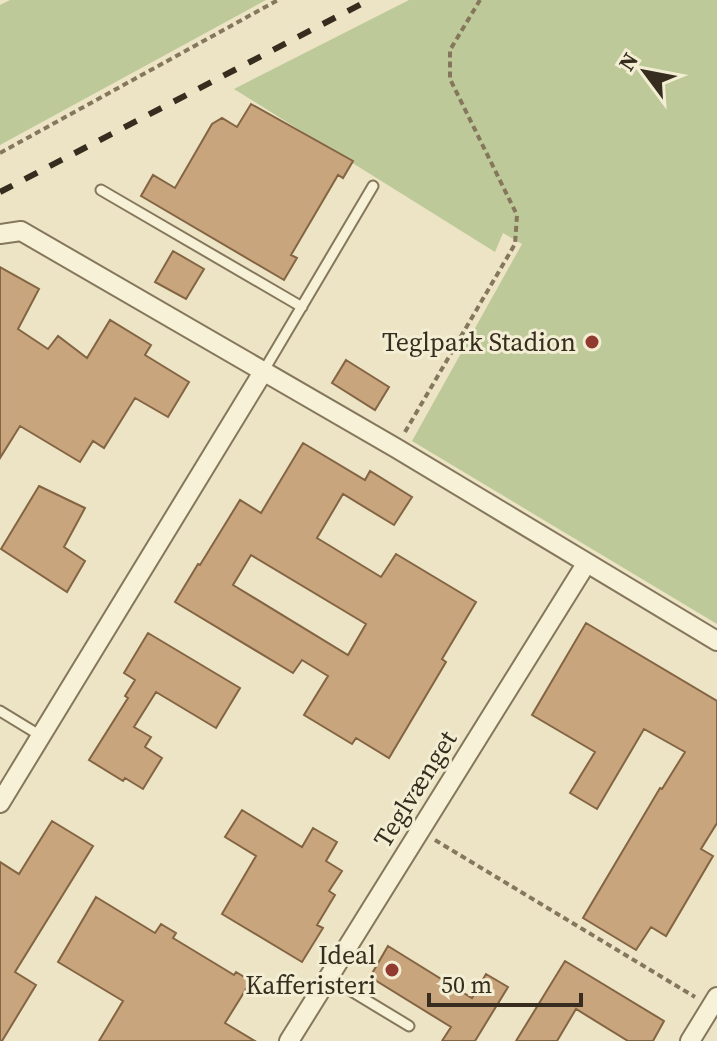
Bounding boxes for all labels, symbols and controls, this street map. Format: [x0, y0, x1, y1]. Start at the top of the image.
north arrow [605, 32, 685, 112]
text: N [611, 47, 645, 76]
place label: Teglpark Stadion [382, 324, 576, 360]
marker: Teglpark Stadion [583, 333, 601, 351]
street label: Teglvænget [365, 723, 465, 854]
place label: Ideal Kafferisteri [245, 937, 376, 1003]
scale bar [429, 957, 581, 1007]
marker: Ideal Kafferisteri [383, 961, 401, 979]
text: 50 m [441, 968, 492, 1001]

